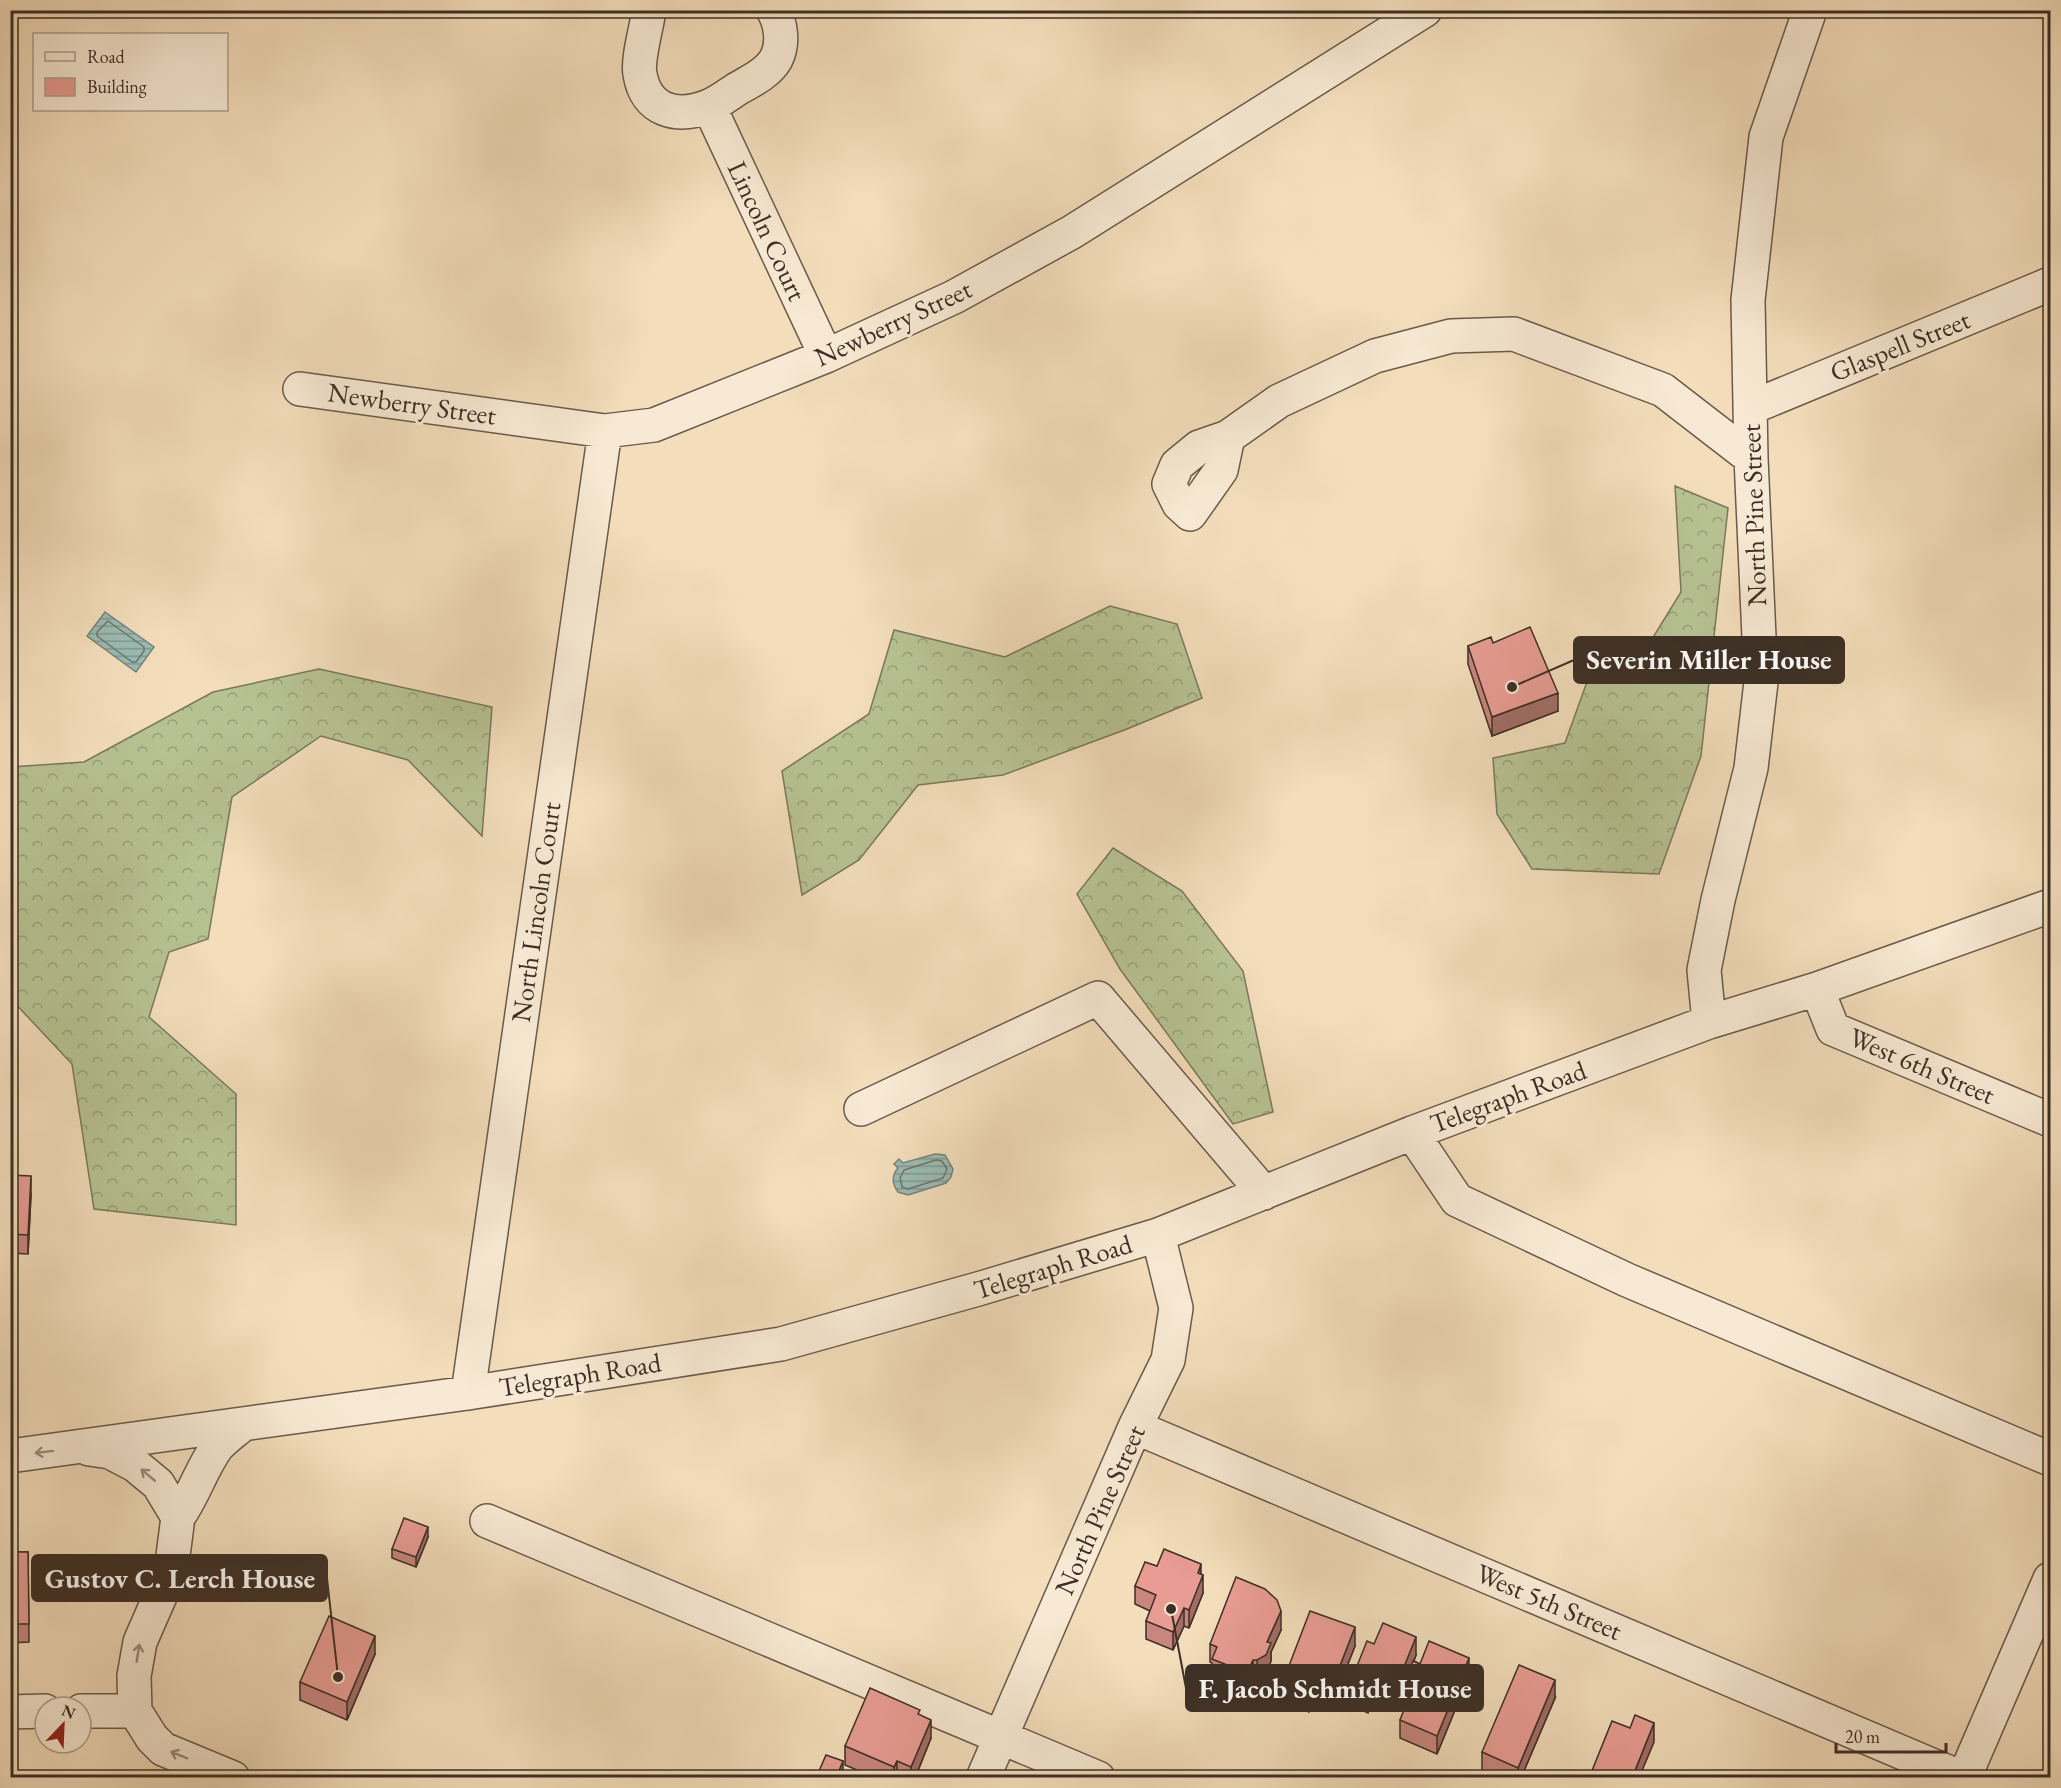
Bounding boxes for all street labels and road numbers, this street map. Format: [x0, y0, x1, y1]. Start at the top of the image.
street label: Lincoln Court [720, 155, 815, 307]
street label: Newberry Street [809, 271, 977, 374]
street label: Glaspell Street [1825, 301, 1975, 389]
street label: Newberry Street [326, 374, 499, 433]
street label: North Pine Street [1733, 423, 1774, 607]
street label: North Lincoln Court [503, 799, 568, 1024]
street label: West 6th Street [1844, 1019, 2001, 1112]
street label: Telegraph Road [1425, 1052, 1591, 1141]
street label: Telegraph Road [969, 1226, 1137, 1307]
street label: Telegraph Road [496, 1344, 664, 1405]
street label: North Pine Street [1046, 1419, 1153, 1600]
street label: West 5th Street [1471, 1555, 1628, 1648]

